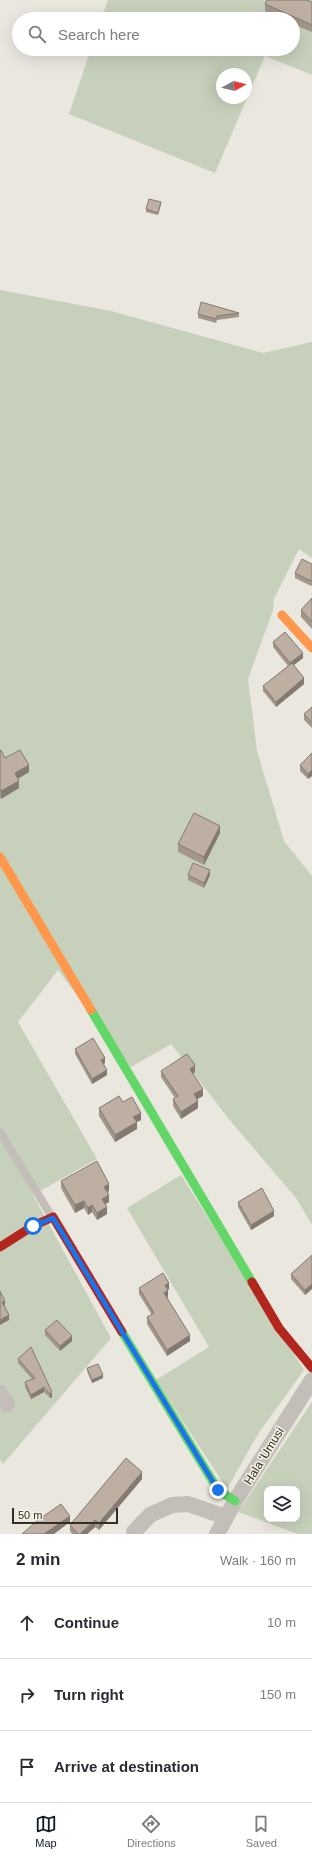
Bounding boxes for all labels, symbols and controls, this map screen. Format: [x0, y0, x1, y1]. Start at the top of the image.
search box [12, 12, 300, 56]
icon: search [26, 23, 48, 45]
text: Search here [58, 26, 140, 43]
north arrow [216, 68, 252, 104]
route start [24, 1217, 42, 1235]
street label: Hala 'Umusi [241, 1425, 287, 1487]
route end [209, 1481, 227, 1499]
map controls [264, 1486, 300, 1522]
button: layers [264, 1486, 300, 1522]
scale bar [12, 1506, 118, 1525]
text: 50 m [18, 1509, 42, 1521]
text: 2 min [16, 1550, 60, 1569]
text: Walk · 160 m [220, 1553, 296, 1568]
icon: ahead [16, 1612, 38, 1634]
text: Continue [54, 1614, 119, 1631]
text: 10 m [267, 1615, 296, 1630]
icon: right [16, 1684, 38, 1706]
text: Turn right [54, 1686, 124, 1703]
text: 150 m [260, 1687, 296, 1702]
icon: arrive [16, 1756, 38, 1778]
text: Arrive at destination [54, 1758, 199, 1775]
tab: Map [35, 1813, 57, 1849]
tab: Directions [127, 1813, 176, 1849]
tab: Saved [246, 1813, 277, 1849]

